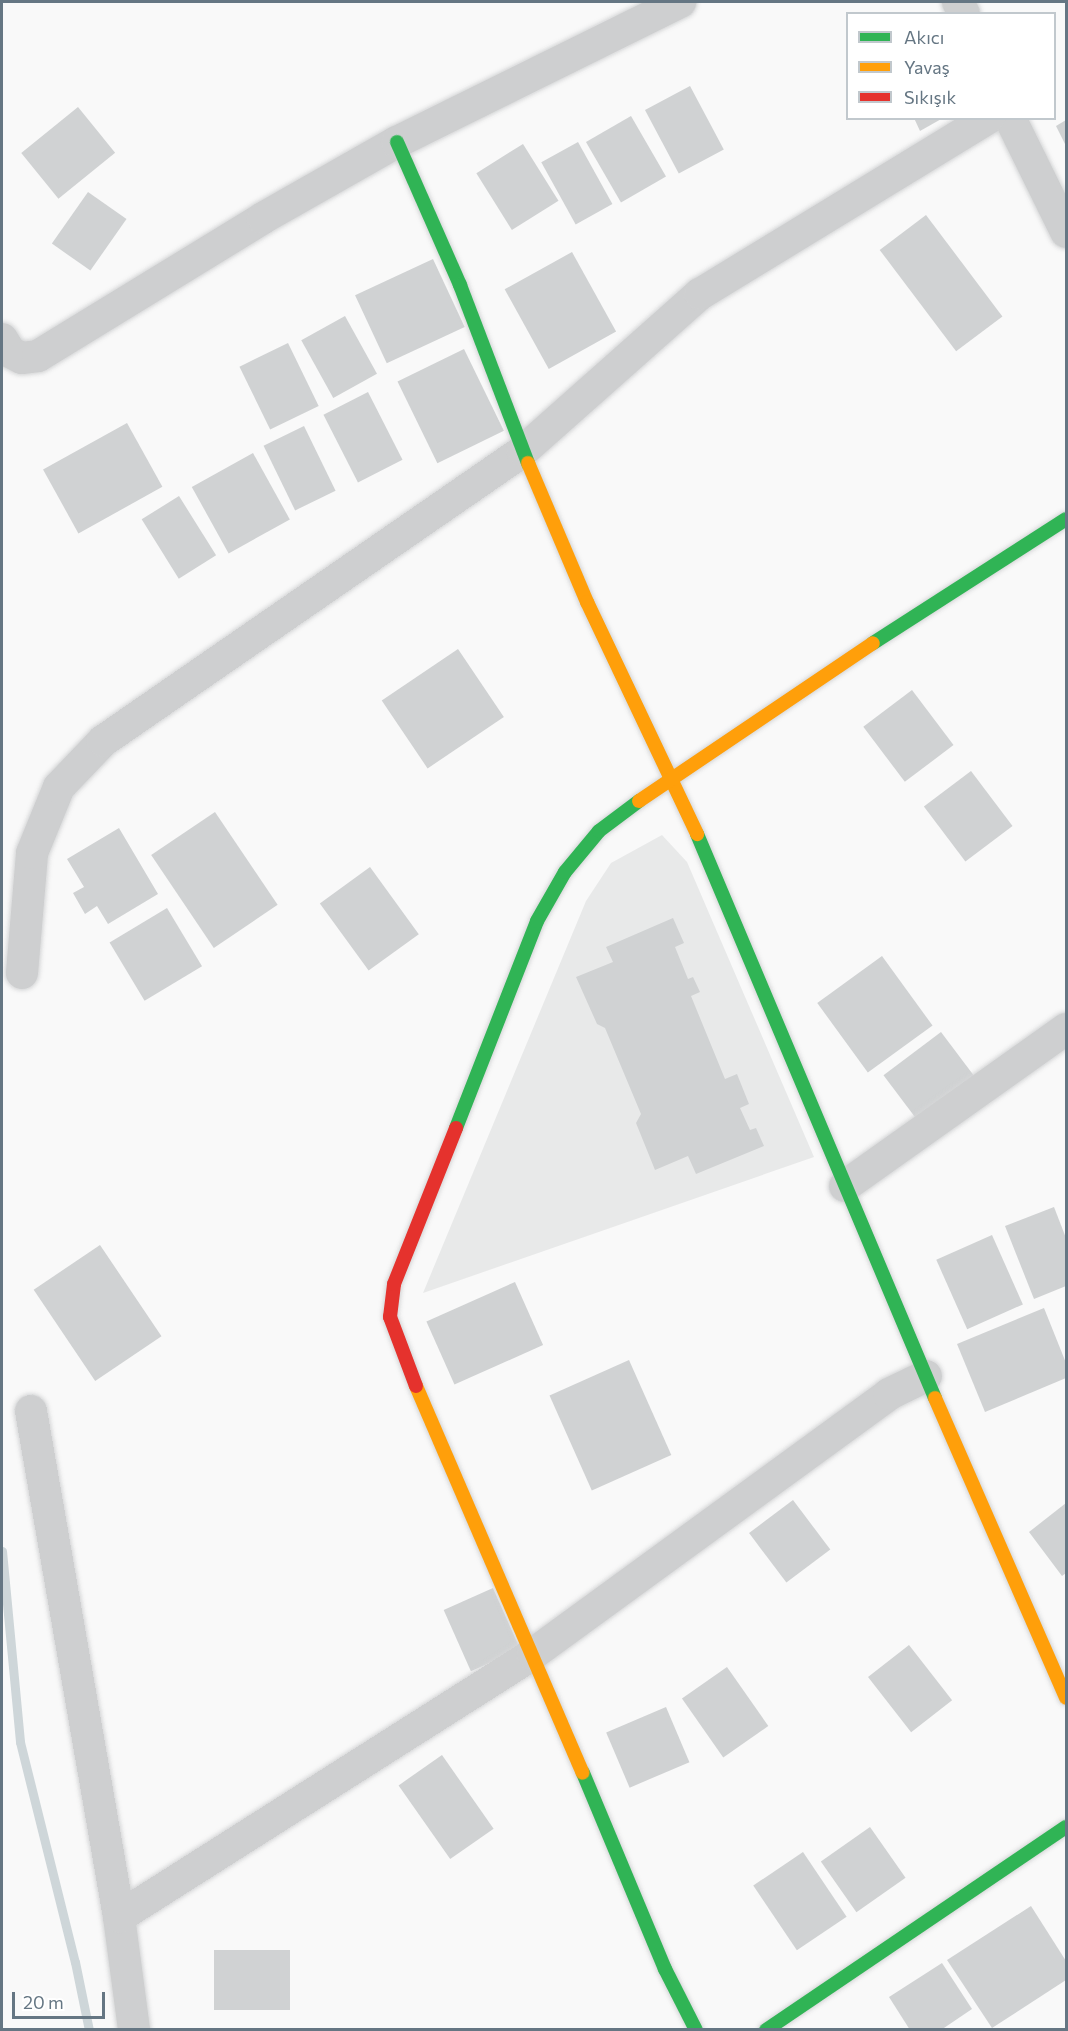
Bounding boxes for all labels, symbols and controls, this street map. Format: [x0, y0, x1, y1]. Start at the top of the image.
legend [846, 12, 1056, 120]
text: Akıcı [904, 26, 944, 48]
text: Yavaş [904, 56, 950, 78]
text: Sıkışık [904, 86, 956, 108]
scale bar [15, 1980, 108, 2018]
text: 20 m [23, 1991, 64, 2013]

